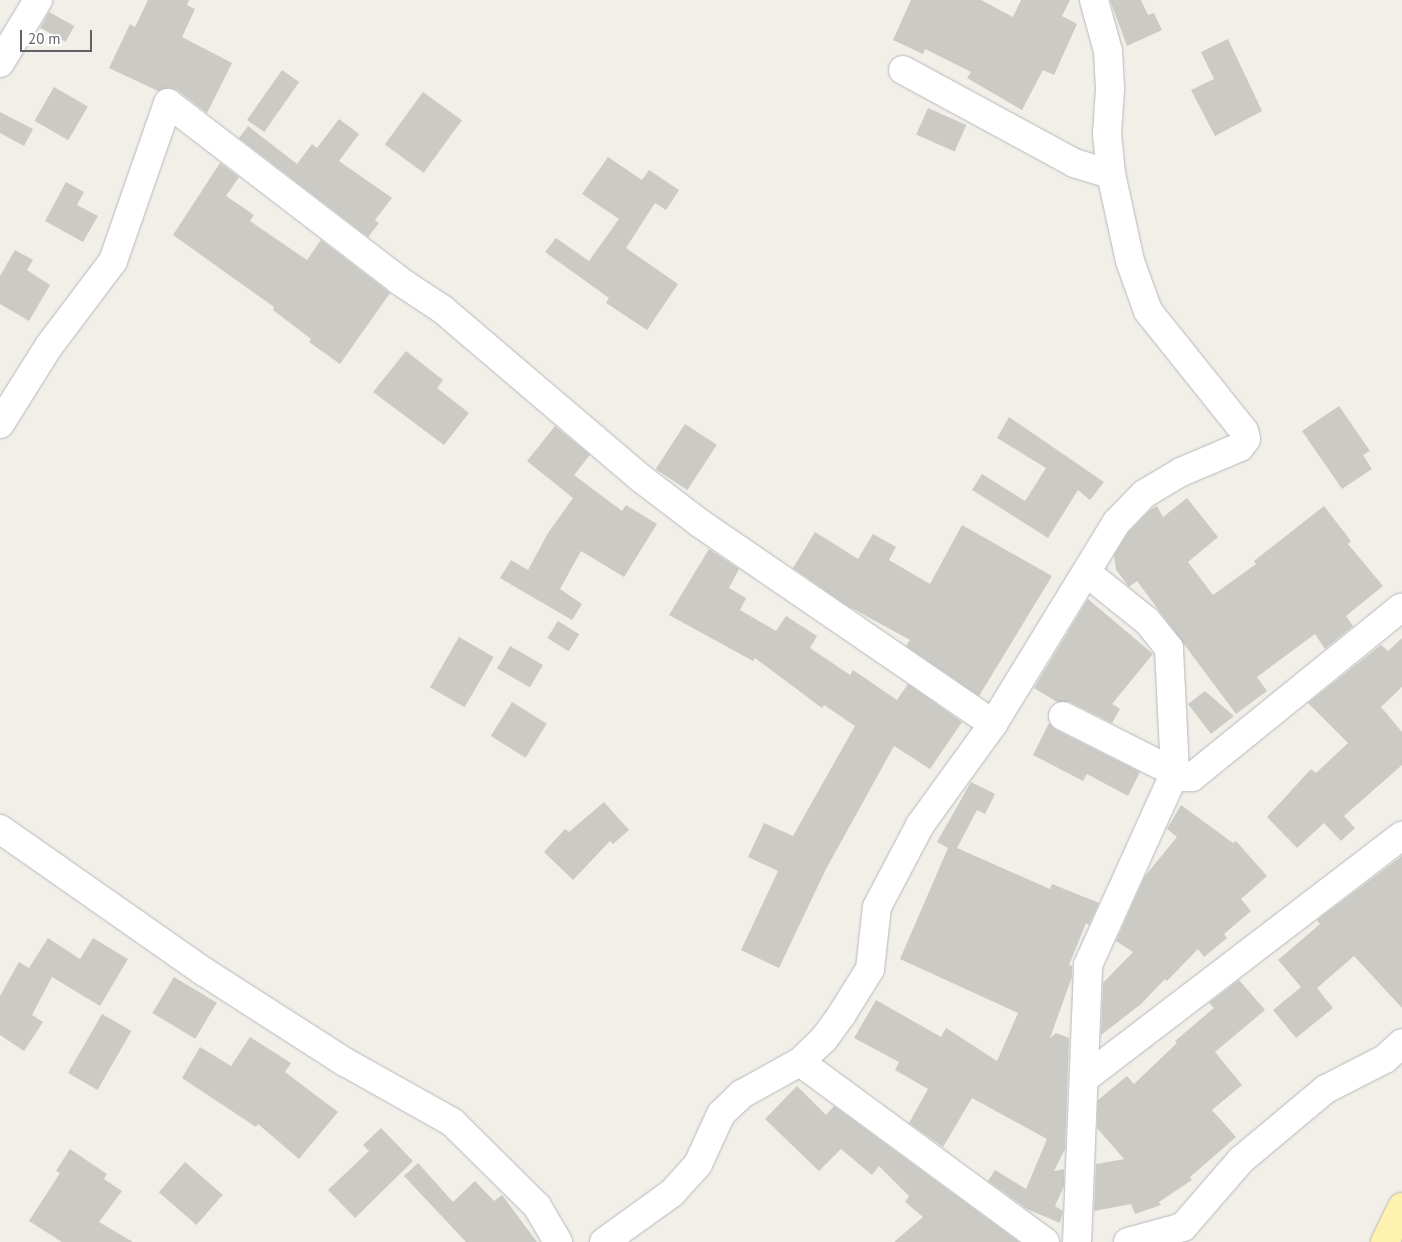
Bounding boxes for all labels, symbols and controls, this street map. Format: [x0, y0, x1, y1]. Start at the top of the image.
scale bar [22, 20, 95, 52]
text: 20 m [28, 29, 61, 48]

